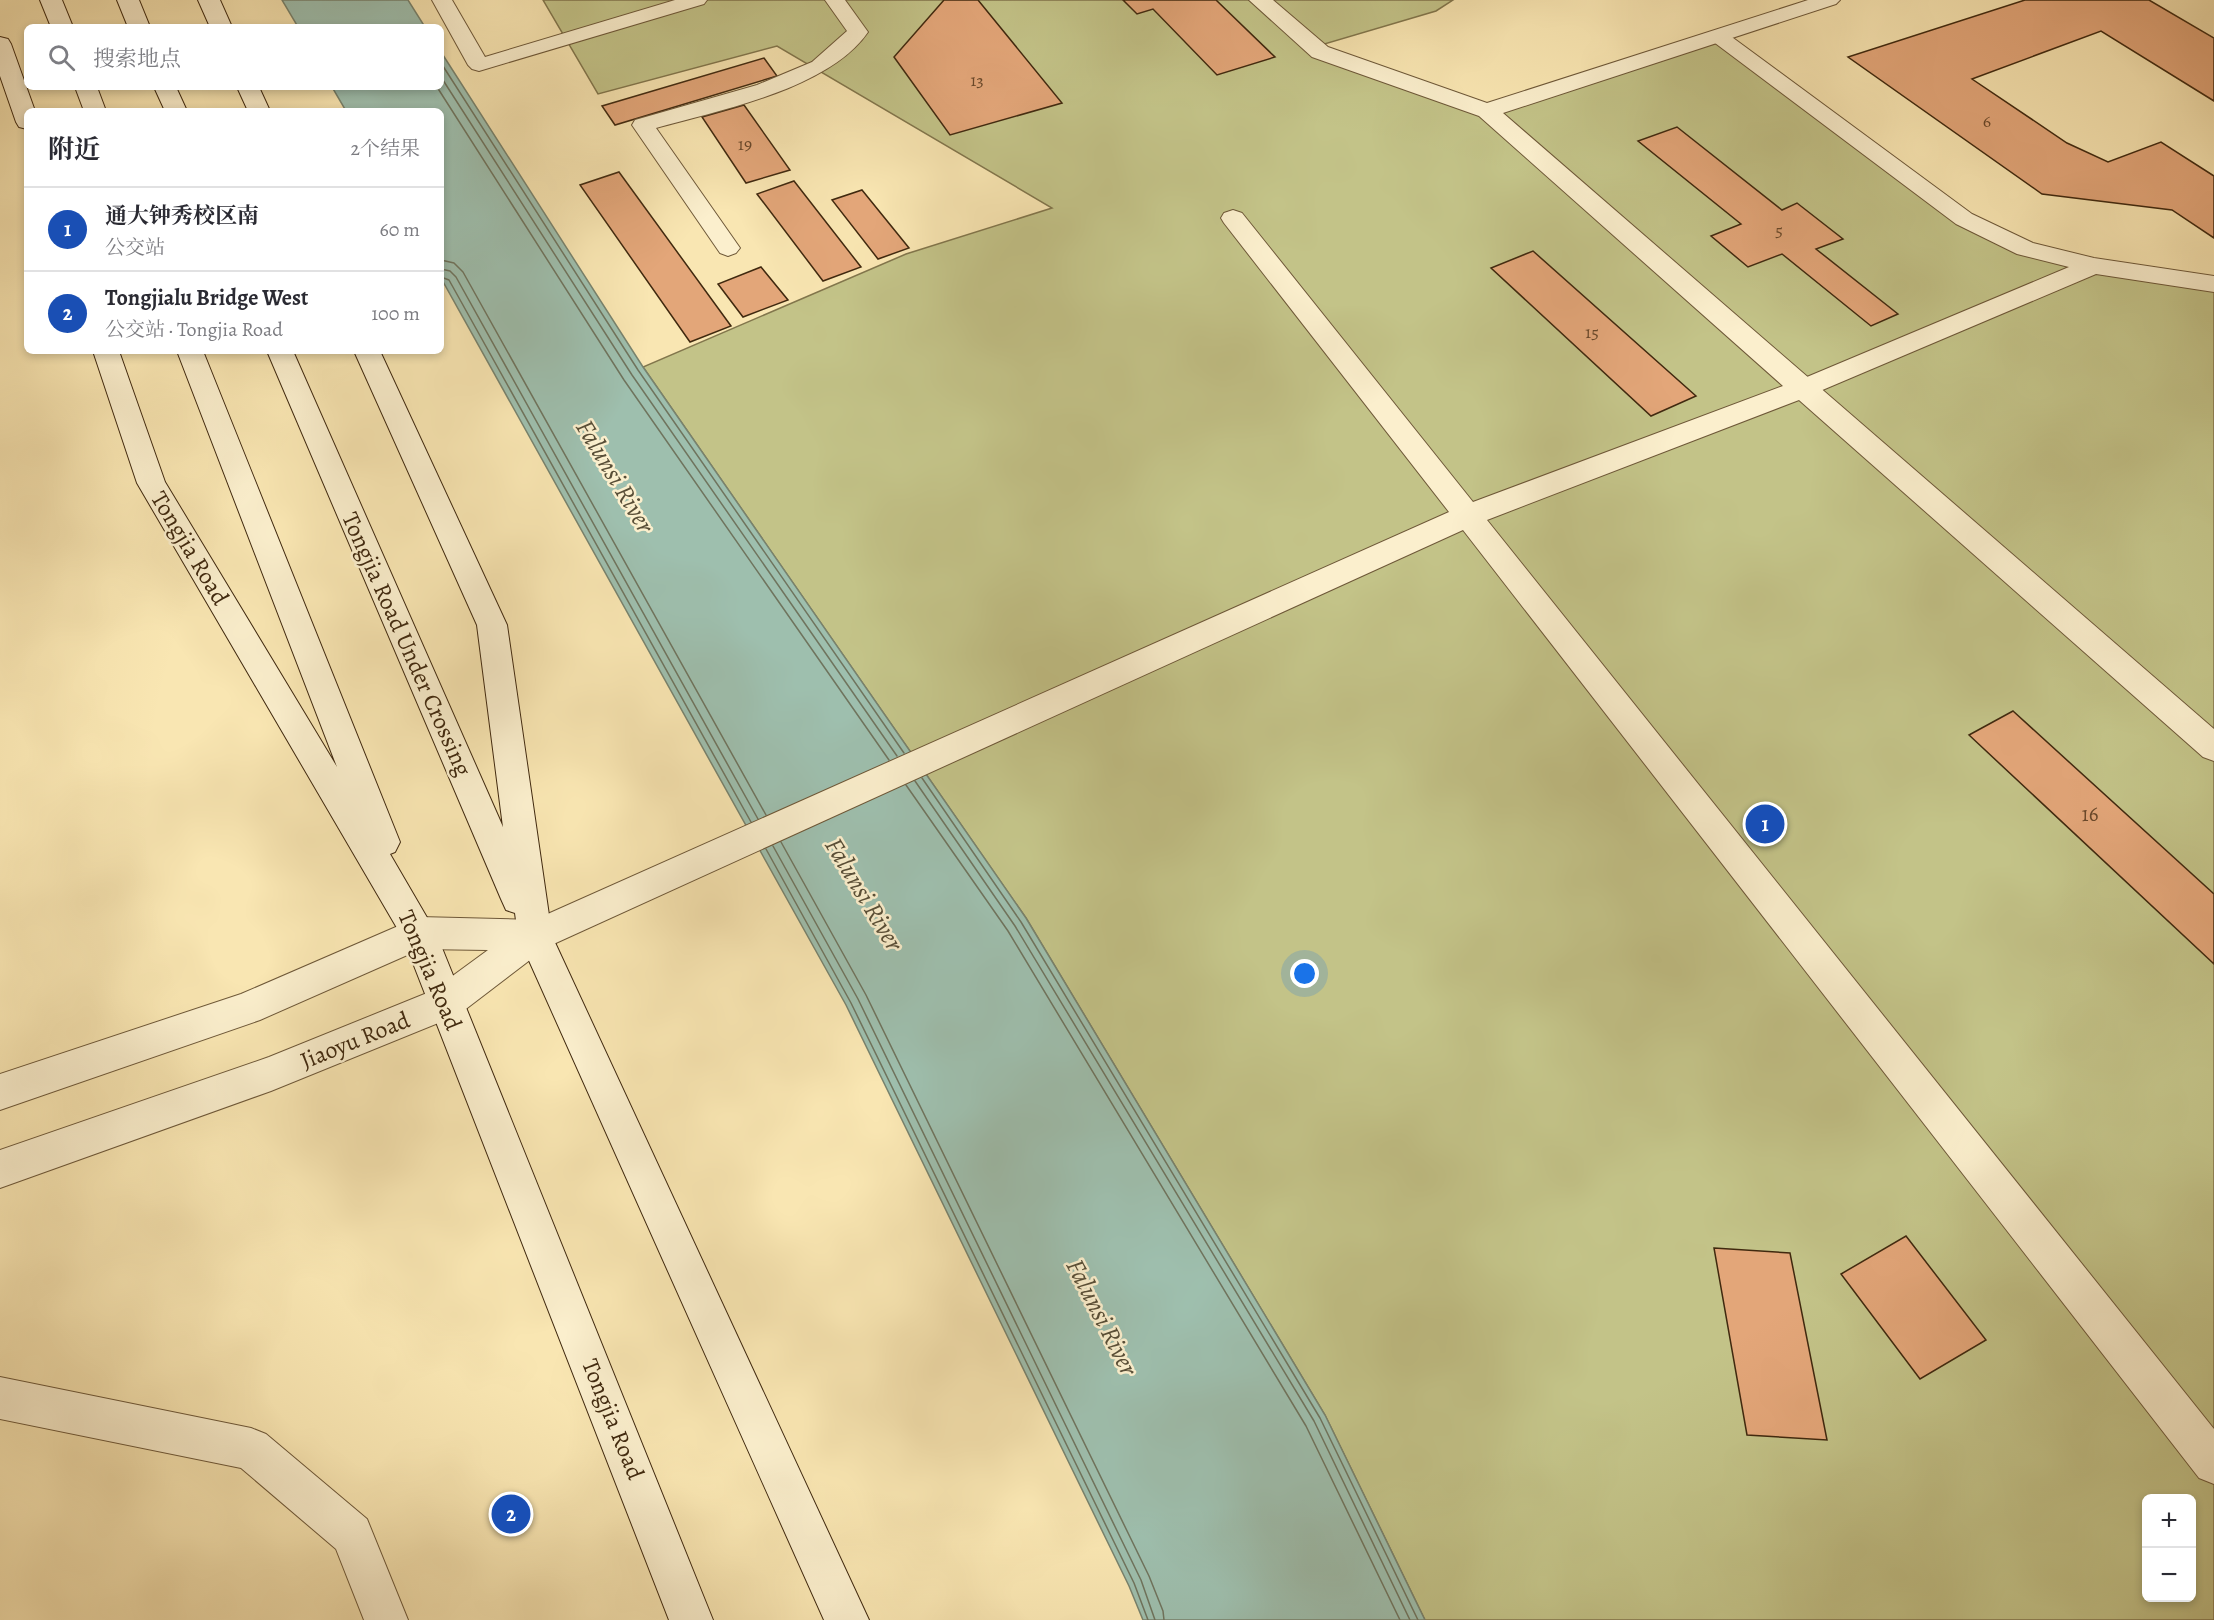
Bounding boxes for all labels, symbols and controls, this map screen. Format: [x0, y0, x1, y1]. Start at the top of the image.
search box [24, 24, 444, 90]
icon: search [45, 41, 78, 74]
text: 搜索地点 [93, 44, 181, 74]
house number: 13 [970, 68, 984, 92]
house number: 6 [1983, 109, 1991, 133]
text: 附近 [48, 132, 100, 167]
house number: 19 [738, 132, 752, 156]
text: 2个结果 [351, 135, 420, 162]
text: 通大钟秀校区南 [105, 201, 259, 231]
text: 1 [64, 216, 71, 243]
text: 60 m [380, 216, 420, 243]
house number: 5 [1775, 218, 1783, 242]
text: 公交站 [105, 234, 165, 261]
text: Tongjialu Bridge West [105, 283, 308, 313]
text: 2 [63, 300, 72, 327]
text: 100 m [371, 300, 420, 327]
text: 公交站 · Tongjia Road [105, 316, 283, 343]
house number: 15 [1585, 320, 1599, 344]
water label: Falunsi River [567, 413, 663, 540]
street label: Tongjia Road [143, 485, 237, 611]
street label: Tongjia Road Under Crossing [334, 507, 480, 781]
house number: 16 [2082, 800, 2099, 828]
pin: 1 [1746, 802, 1784, 846]
water label: Falunsi River [816, 831, 912, 958]
street label: Tongjia Road [390, 905, 470, 1035]
your location [1290, 959, 1319, 988]
street label: Jiaoyu Road [296, 1004, 415, 1076]
water label: Falunsi River [1058, 1253, 1147, 1382]
street label: Tongjia Road [574, 1354, 652, 1484]
pin: 2 [492, 1492, 530, 1537]
map controls [2142, 1494, 2196, 1602]
button: + [2142, 1494, 2196, 1548]
button: − [2142, 1548, 2196, 1602]

